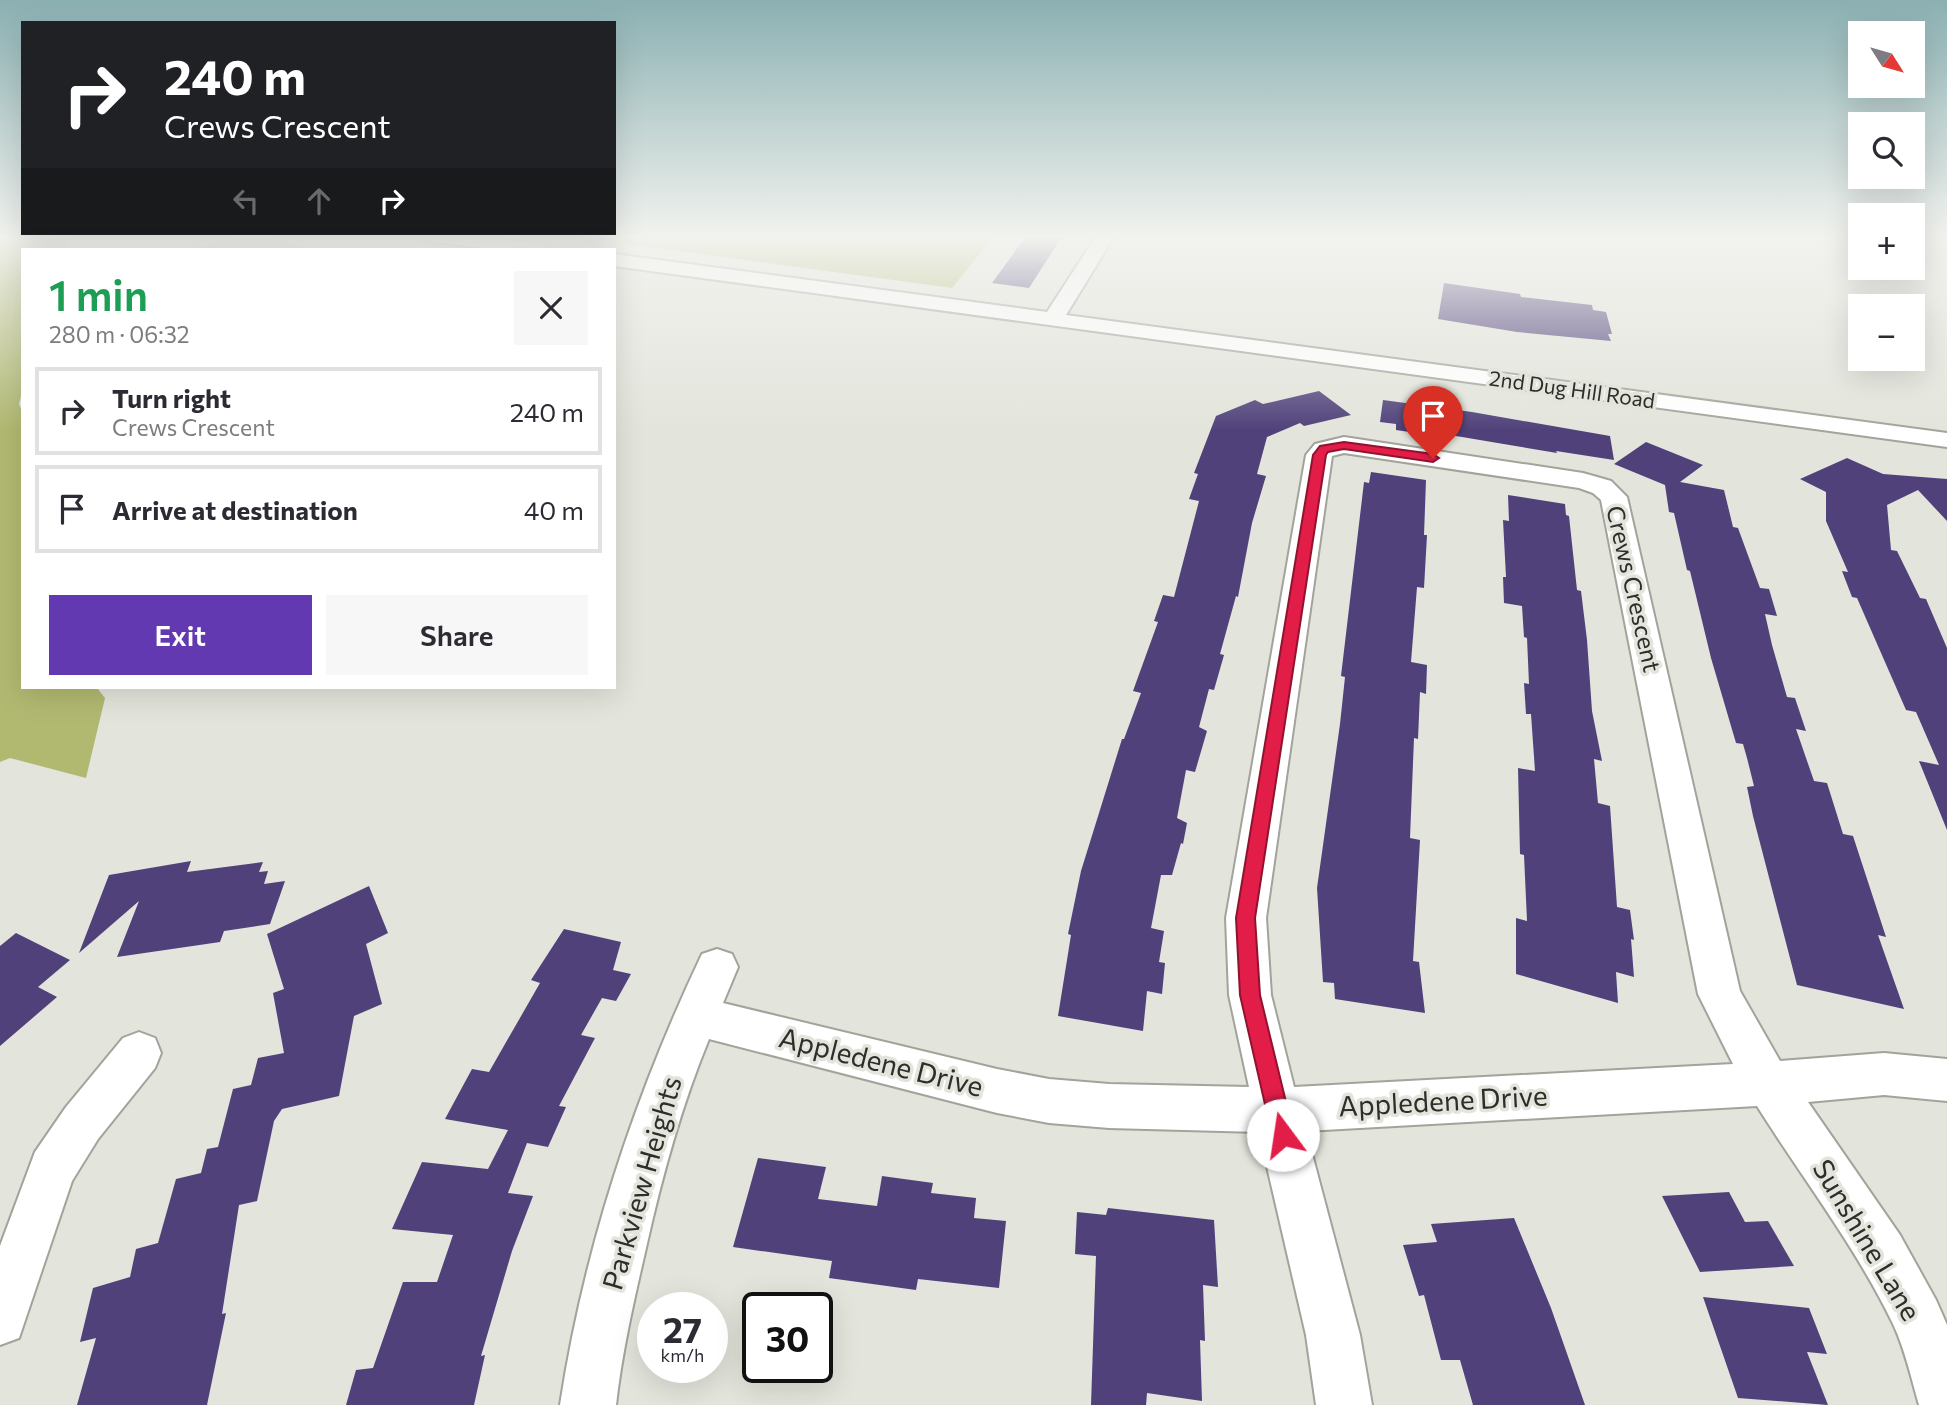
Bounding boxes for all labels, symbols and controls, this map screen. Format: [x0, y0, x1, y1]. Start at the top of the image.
north arrow [1848, 21, 1925, 98]
map controls [1848, 21, 1925, 371]
text: 240 m [164, 45, 306, 105]
icon: right [49, 49, 140, 140]
text: Crews Crescent [164, 105, 391, 145]
button: search [1848, 112, 1925, 189]
icon: left [227, 182, 265, 220]
icon: ahead [300, 182, 338, 220]
icon: right [373, 182, 411, 220]
button: + [1848, 203, 1925, 280]
text: 1 min [49, 268, 148, 320]
button: close [514, 271, 588, 345]
button: − [1848, 294, 1925, 371]
text: 280 m · 06:32 [49, 320, 190, 348]
street label: 2nd Dug Hill Road [1488, 364, 1657, 413]
text: Turn right [112, 382, 231, 413]
pin [1403, 386, 1463, 458]
icon: right [53, 392, 91, 430]
text: 240 m [510, 396, 584, 427]
icon: arrive [1414, 397, 1452, 435]
text: Crews Crescent [112, 413, 275, 441]
icon: arrive [53, 490, 91, 528]
text: Arrive at destination [112, 494, 358, 525]
text: 40 m [524, 494, 584, 525]
street label: Crews Crescent [1601, 503, 1668, 675]
button: Exit [49, 595, 312, 675]
button: Share [326, 595, 588, 675]
street label: Appledene Drive [776, 1019, 987, 1103]
street label: Parkview Heights [594, 1072, 688, 1293]
street label: Appledene Drive [1338, 1078, 1548, 1122]
position arrow [1246, 1098, 1320, 1172]
street label: Sunshine Lane [1806, 1153, 1929, 1326]
speed limit sign: 30 [742, 1292, 833, 1383]
text: 27 [663, 1307, 702, 1350]
text: km/h [661, 1344, 704, 1366]

